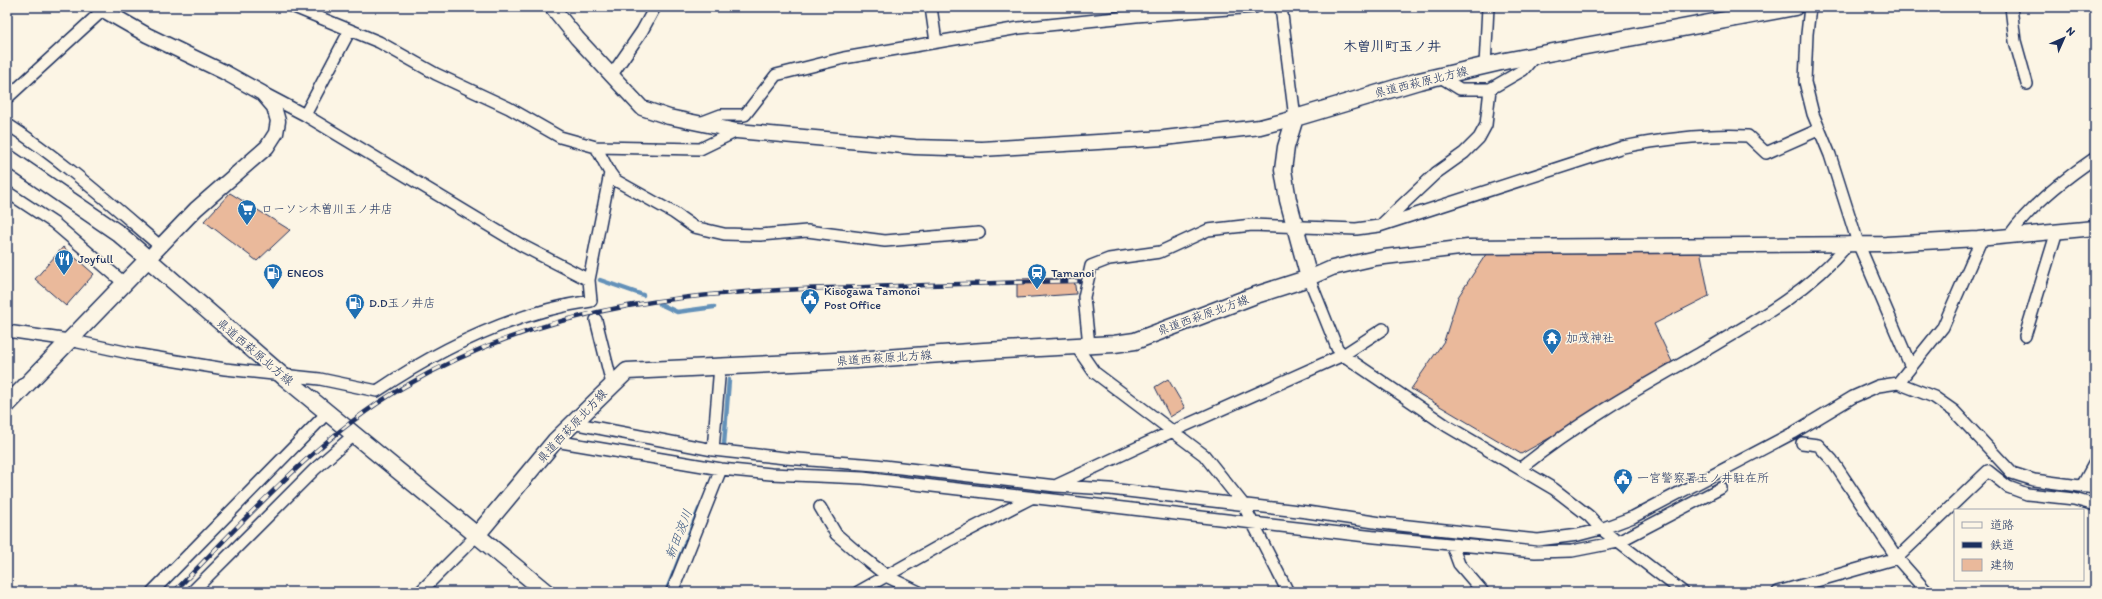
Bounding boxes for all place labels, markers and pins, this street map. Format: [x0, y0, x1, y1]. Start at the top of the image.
supermarket icon: ローソン木曽川玉ノ井店 [236, 198, 258, 226]
place label: ローソン木曽川玉ノ井店 [261, 202, 393, 216]
restaurant icon: Joyfull [53, 248, 75, 276]
place label: Joyfull [78, 252, 114, 266]
fuel station icon: ENEOS [262, 262, 284, 290]
station icon: Tamanoi [1026, 262, 1048, 290]
place label: ENEOS [287, 266, 324, 280]
place label: Tamanoi [1051, 266, 1094, 280]
place label: Kisogawa Tamonoi Post Office [824, 284, 920, 312]
public building icon: Kisogawa Tamonoi Post Office [799, 287, 821, 315]
fuel station icon: D.D玉ノ井店 [344, 292, 366, 320]
place label: D.D玉ノ井店 [369, 296, 436, 310]
temple icon: 加茂神社 [1541, 327, 1563, 355]
place label: 加茂神社 [1566, 331, 1614, 345]
public building icon: 一宮警察署玉ノ井駐在所 [1612, 467, 1634, 495]
place label: 一宮警察署玉ノ井駐在所 [1637, 471, 1769, 485]

